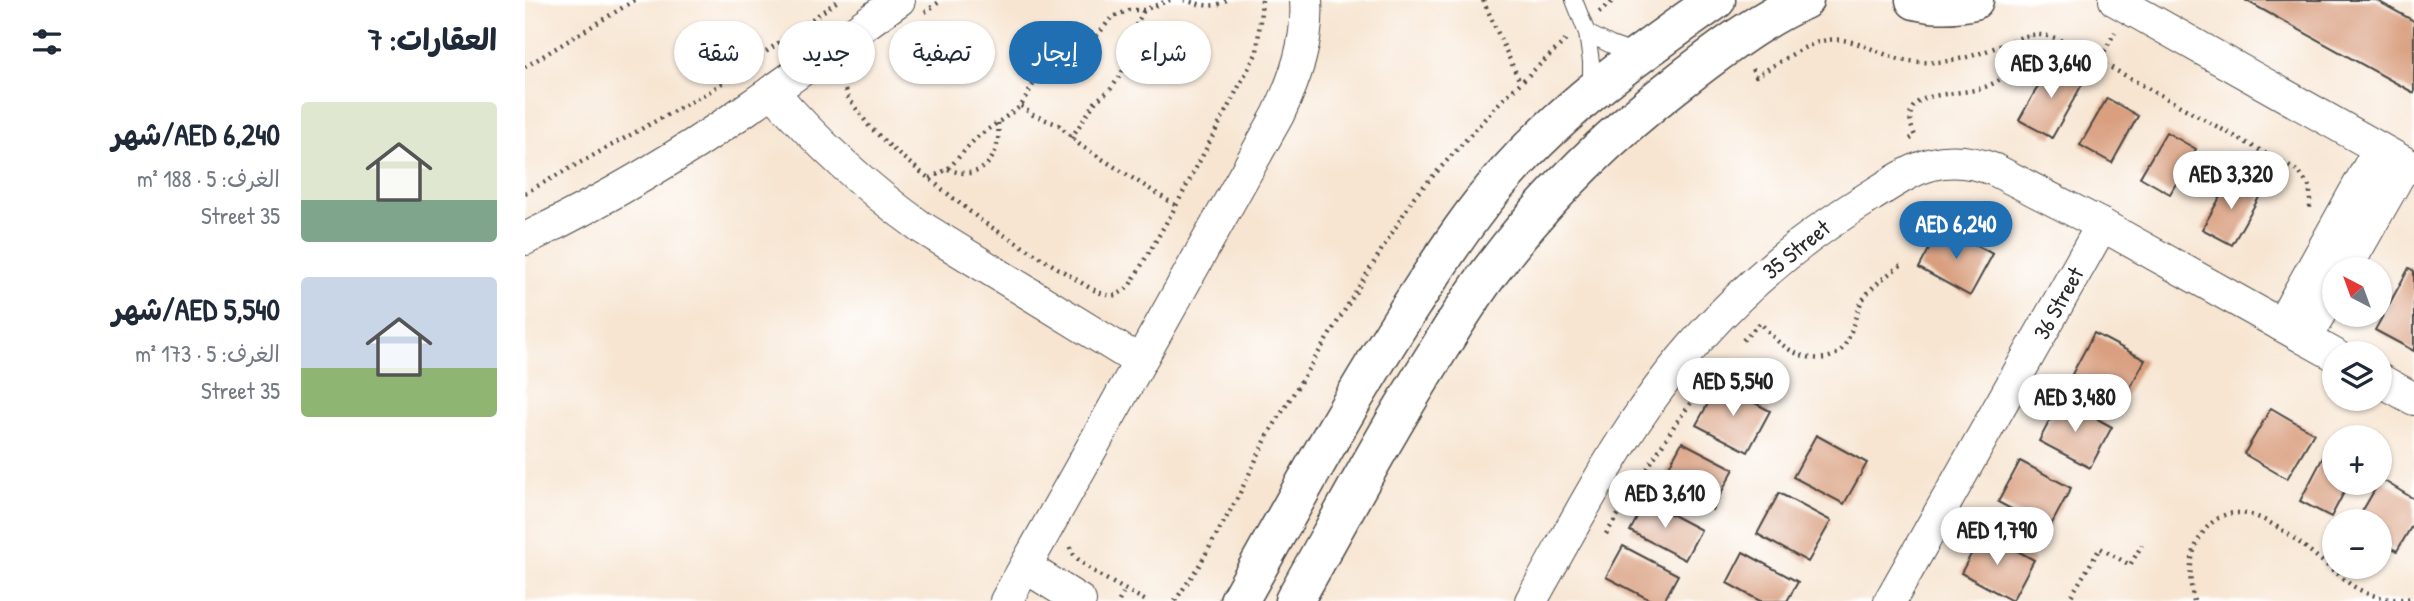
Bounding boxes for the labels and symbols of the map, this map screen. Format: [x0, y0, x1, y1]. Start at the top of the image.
pin: AED 3,640 [1971, 41, 2131, 100]
pin: AED 3,320 [2151, 152, 2311, 211]
pin: AED 6,240 [1876, 202, 2036, 261]
street label: 35 Street [1756, 211, 1837, 286]
north arrow [2322, 257, 2392, 327]
street label: 36 Street [2025, 260, 2091, 345]
pin: AED 5,540 [1653, 358, 1813, 418]
pin: AED 3,480 [1995, 374, 2155, 434]
pin: AED 3,610 [1585, 470, 1745, 530]
pin: AED 1,790 [1917, 508, 2077, 567]

